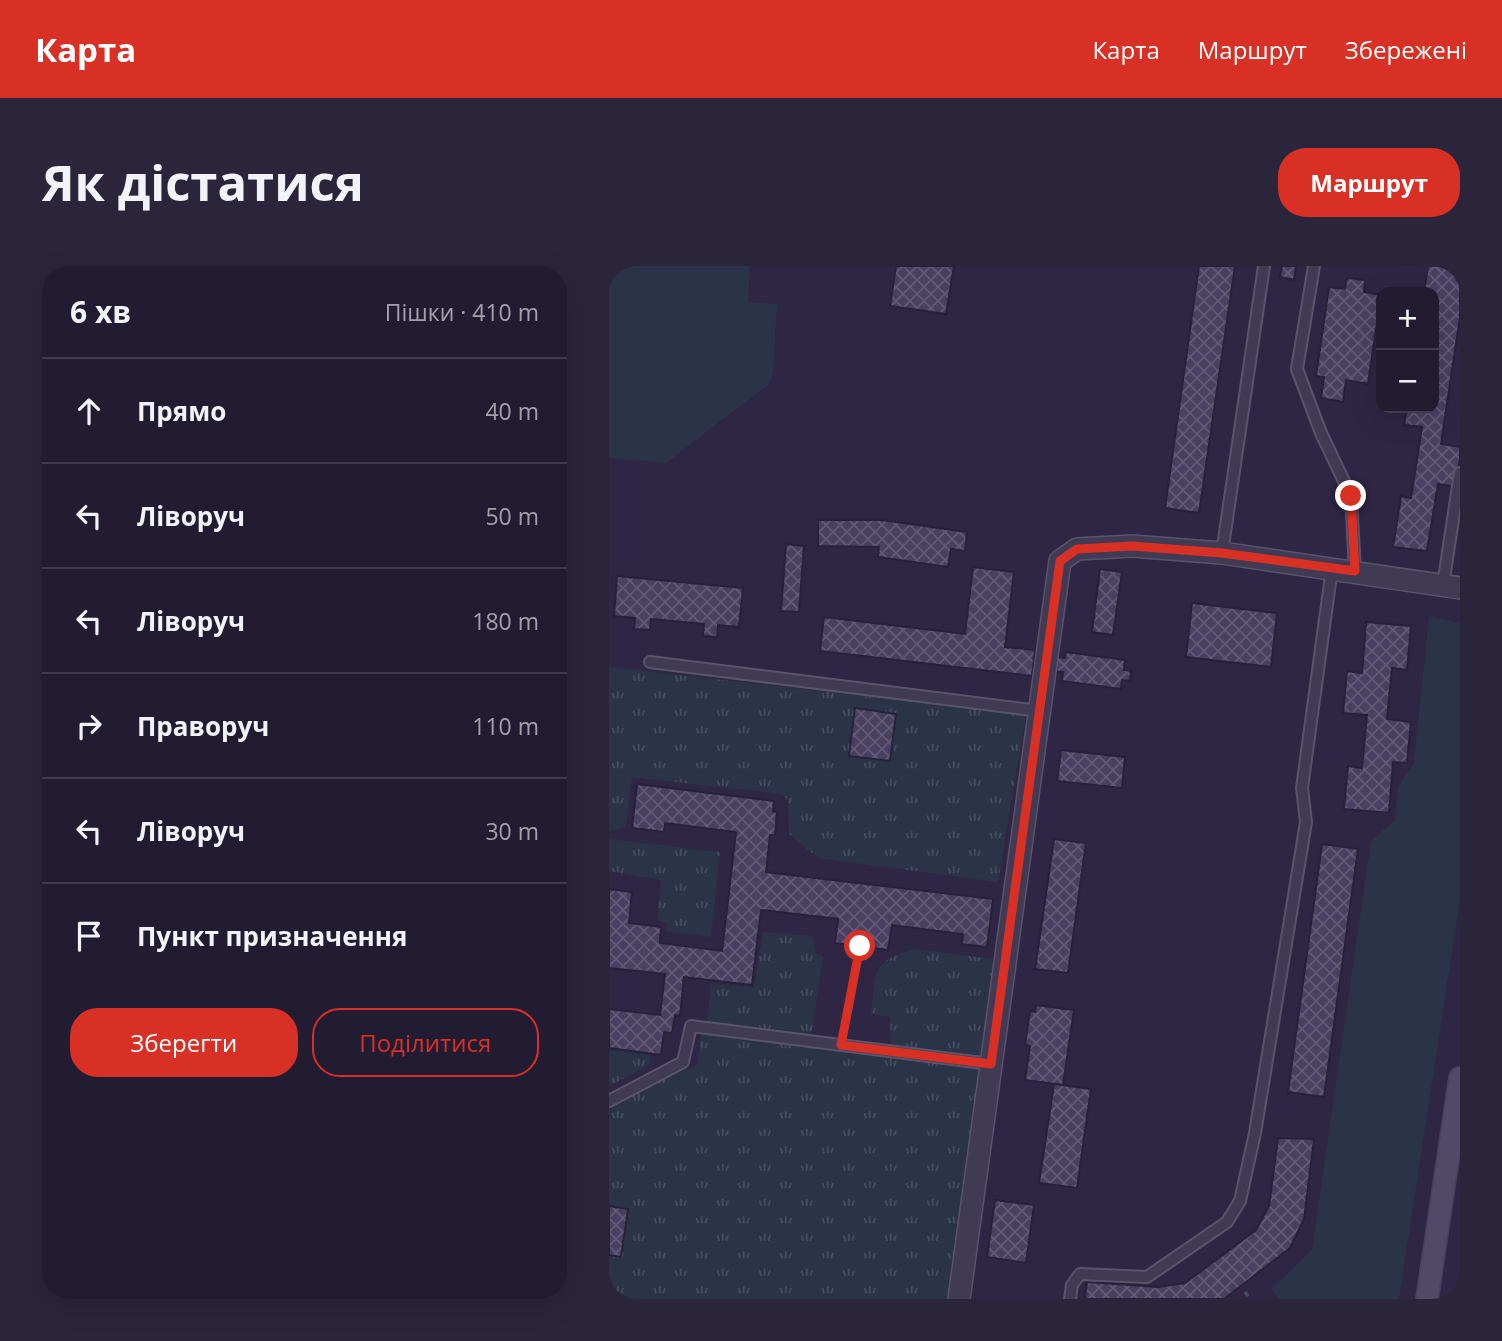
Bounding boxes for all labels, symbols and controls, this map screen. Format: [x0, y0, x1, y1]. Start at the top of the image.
text: Карта [35, 27, 136, 72]
text: Карта [1092, 33, 1160, 66]
text: Маршрут [1198, 33, 1307, 66]
text: Збережені [1345, 33, 1467, 66]
button: Маршрут [1278, 148, 1460, 217]
text: Як дістатися [42, 149, 364, 215]
map controls [1376, 287, 1439, 413]
button: + [1376, 287, 1439, 350]
text: 6 хв [70, 291, 131, 332]
text: Пішки · 410 m [385, 296, 539, 328]
button: − [1376, 350, 1439, 413]
icon: ahead [70, 392, 108, 430]
text: Прямо [137, 393, 226, 429]
text: 40 m [485, 395, 539, 427]
route end [1335, 480, 1366, 511]
icon: left [70, 497, 108, 535]
text: Ліворуч [137, 498, 245, 534]
text: 50 m [485, 500, 539, 532]
icon: left [70, 602, 108, 640]
text: Ліворуч [137, 603, 245, 639]
text: 180 m [472, 605, 539, 637]
icon: right [70, 707, 108, 745]
text: Праворуч [137, 708, 269, 744]
text: 110 m [472, 710, 539, 742]
icon: left [70, 812, 108, 850]
text: Ліворуч [137, 813, 245, 849]
text: 30 m [485, 815, 539, 847]
icon: arrive [70, 917, 108, 955]
text: Пункт призначення [137, 918, 407, 954]
route start [844, 930, 875, 961]
button: Зберегти [70, 1008, 298, 1077]
button: Поділитися [312, 1008, 539, 1077]

